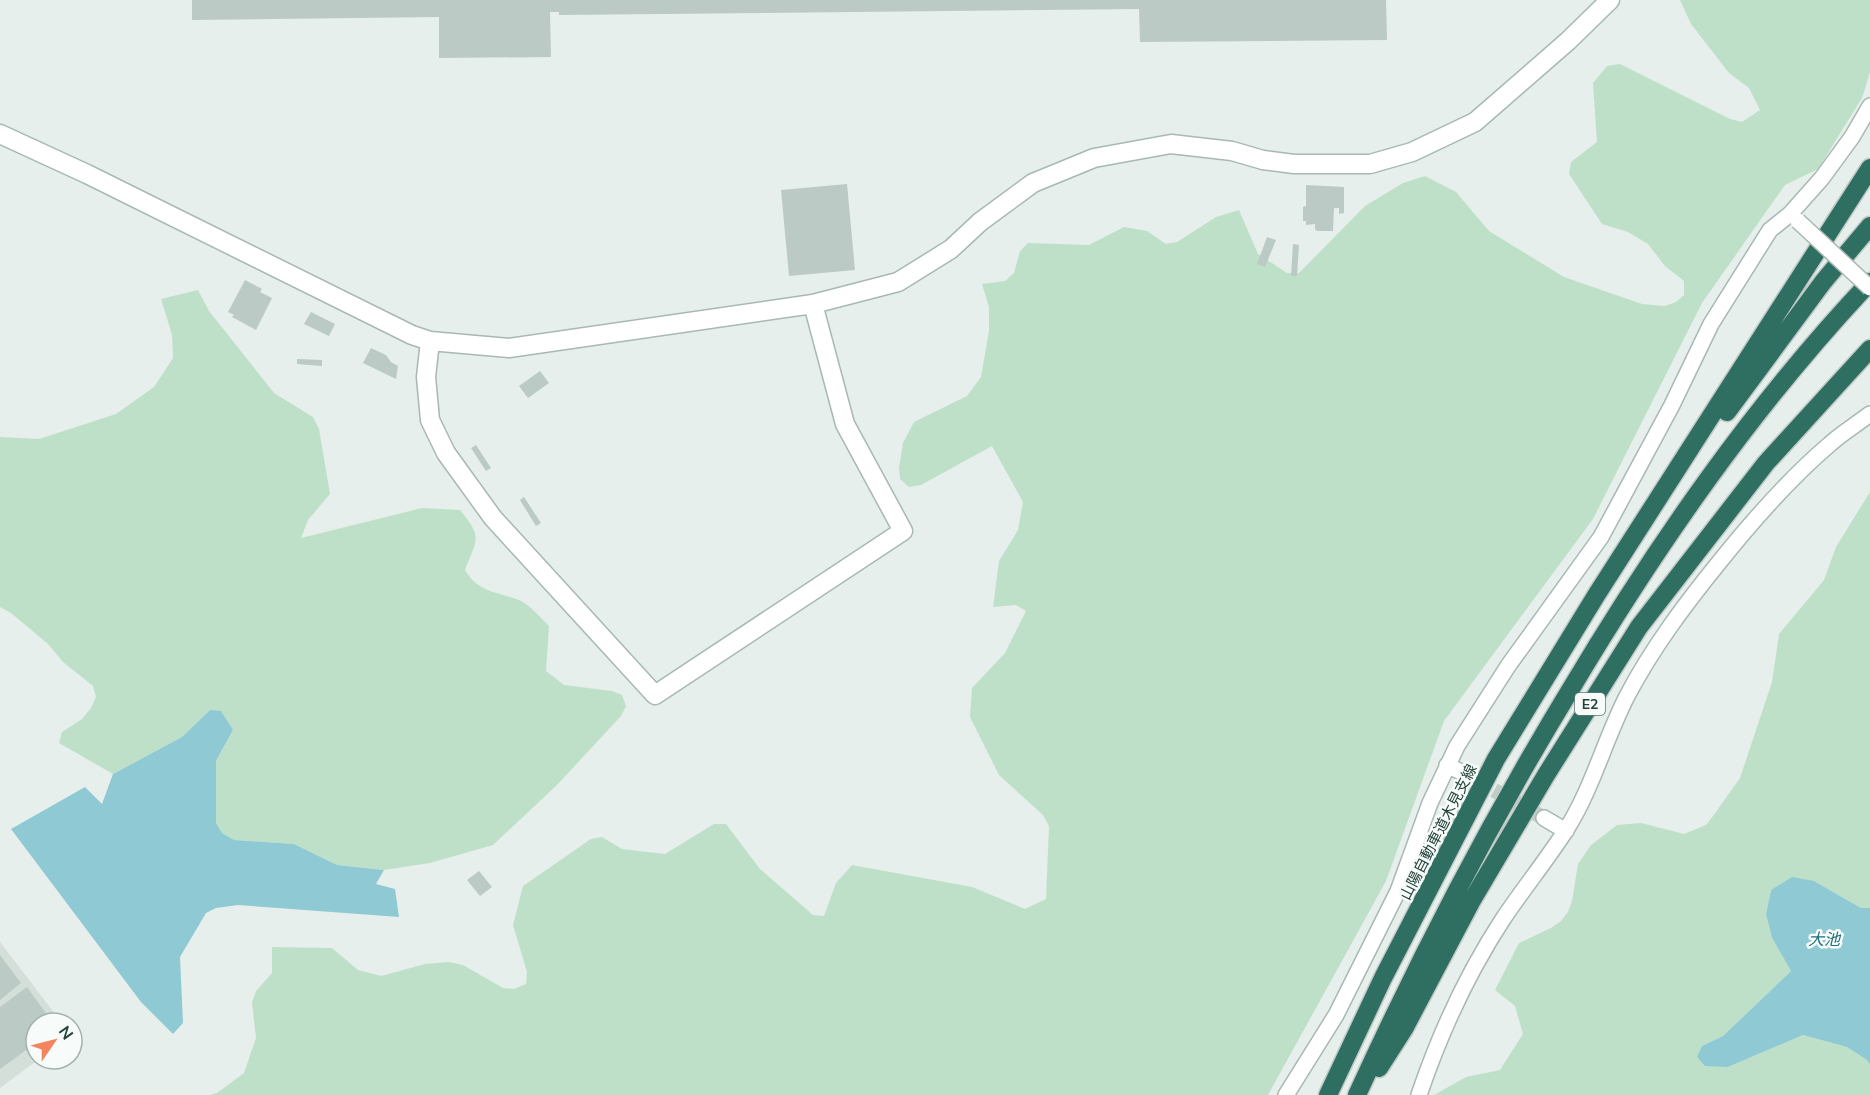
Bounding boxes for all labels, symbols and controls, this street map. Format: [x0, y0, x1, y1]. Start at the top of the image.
road number: E2 [1575, 693, 1605, 715]
street label: 山陽自動車道木見支線 [1395, 761, 1481, 903]
water label: 大池 [1808, 929, 1842, 949]
north arrow [24, 1011, 84, 1071]
text: N [55, 1022, 78, 1043]

